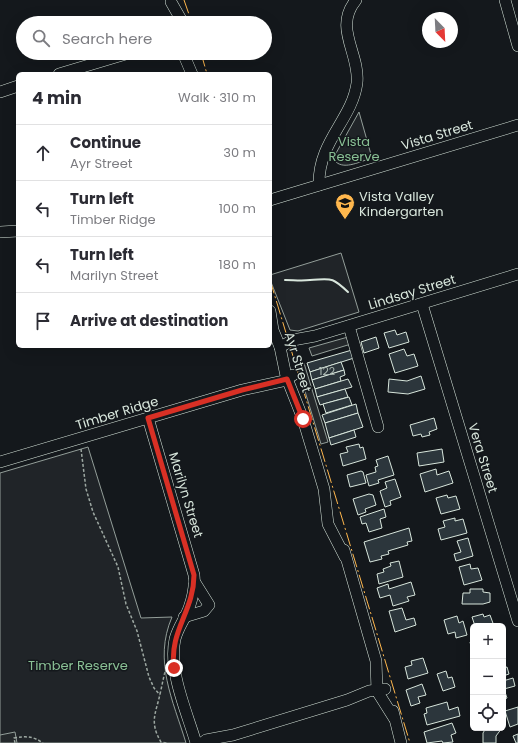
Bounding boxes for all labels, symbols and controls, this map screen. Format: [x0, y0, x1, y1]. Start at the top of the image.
north arrow [422, 12, 458, 48]
search box [16, 16, 272, 60]
icon: search [30, 27, 52, 49]
text: Search here [62, 28, 152, 49]
text: 4 min [32, 86, 82, 110]
text: Walk · 310 m [178, 88, 256, 107]
street label: Vista Street [399, 115, 475, 155]
text: Continue [70, 132, 141, 153]
park label: Vista Reserve [328, 132, 380, 166]
icon: ahead [32, 142, 54, 164]
text: 30 m [223, 143, 256, 162]
text: Ayr Street [70, 154, 132, 173]
place label: Vista Valley Kindergarten [359, 187, 444, 221]
text: Turn left [70, 188, 134, 209]
school or university icon: Vista Valley Kindergarten [334, 192, 356, 220]
icon: left [32, 198, 54, 220]
text: 100 m [219, 199, 256, 218]
text: Timber Ridge [70, 210, 156, 229]
text: Turn left [70, 244, 134, 265]
icon: left [32, 254, 54, 276]
text: 180 m [219, 255, 256, 274]
text: Marilyn Street [70, 266, 158, 285]
street label: Lindsay Street [366, 270, 458, 314]
icon: arrive [32, 310, 54, 332]
text: Arrive at destination [70, 310, 228, 331]
street label: Ayr Street [280, 329, 316, 395]
house number: 122 [319, 363, 335, 379]
street label: Timber Ridge [73, 391, 161, 435]
route start [294, 410, 312, 428]
street label: Vera Street [463, 421, 503, 495]
street label: Marilyn Street [164, 450, 208, 540]
map controls [470, 623, 506, 731]
button: + [470, 623, 506, 659]
park label: Timber Reserve [28, 656, 128, 675]
route end [165, 659, 183, 677]
button: − [470, 659, 506, 695]
button: locate [470, 695, 506, 731]

